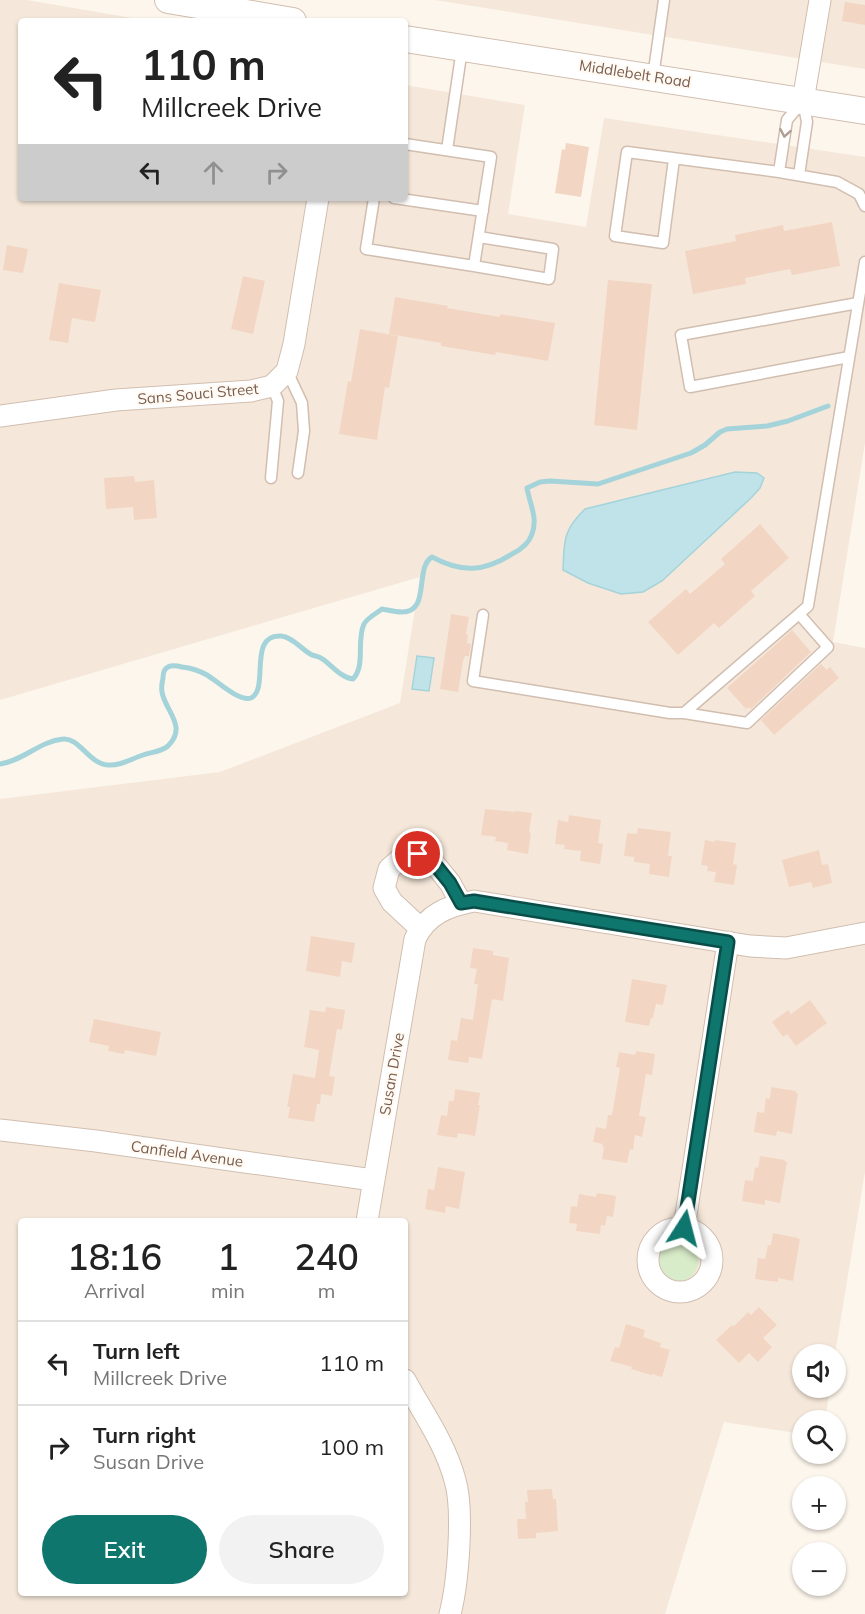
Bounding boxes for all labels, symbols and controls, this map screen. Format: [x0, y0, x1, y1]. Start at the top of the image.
text: 110 m [141, 38, 266, 91]
icon: left [42, 42, 120, 120]
street label: Middlebelt Road [578, 55, 692, 92]
text: Millcreek Drive [141, 90, 322, 124]
one-way arrow [779, 128, 792, 138]
icon: left [134, 156, 167, 189]
icon: ahead [197, 156, 230, 189]
icon: right [260, 156, 293, 189]
street label: Sans Souci Street [137, 379, 259, 408]
pin [392, 828, 443, 879]
icon: arrive [401, 837, 434, 870]
street label: Susan Drive [375, 1031, 408, 1117]
street label: Canfield Avenue [130, 1136, 244, 1171]
position arrow [652, 1196, 716, 1260]
text: 18:16 [67, 1234, 162, 1279]
text: 1 [217, 1234, 239, 1279]
text: 240 [294, 1234, 359, 1279]
text: Arrival [84, 1278, 145, 1303]
text: min [211, 1278, 245, 1303]
text: m [318, 1278, 335, 1303]
text: Turn left [93, 1337, 180, 1365]
map controls [792, 1344, 846, 1596]
button: sound [792, 1344, 846, 1398]
icon: left [42, 1347, 75, 1380]
text: 110 m [319, 1349, 384, 1377]
text: Millcreek Drive [93, 1365, 227, 1390]
button: search [792, 1410, 846, 1464]
text: Turn right [93, 1421, 196, 1449]
icon: right [42, 1431, 75, 1464]
text: 100 m [319, 1433, 384, 1461]
text: Susan Drive [93, 1449, 204, 1474]
button: + [792, 1476, 846, 1530]
button: Exit [42, 1515, 207, 1584]
button: Share [219, 1515, 384, 1584]
button: − [792, 1542, 846, 1596]

